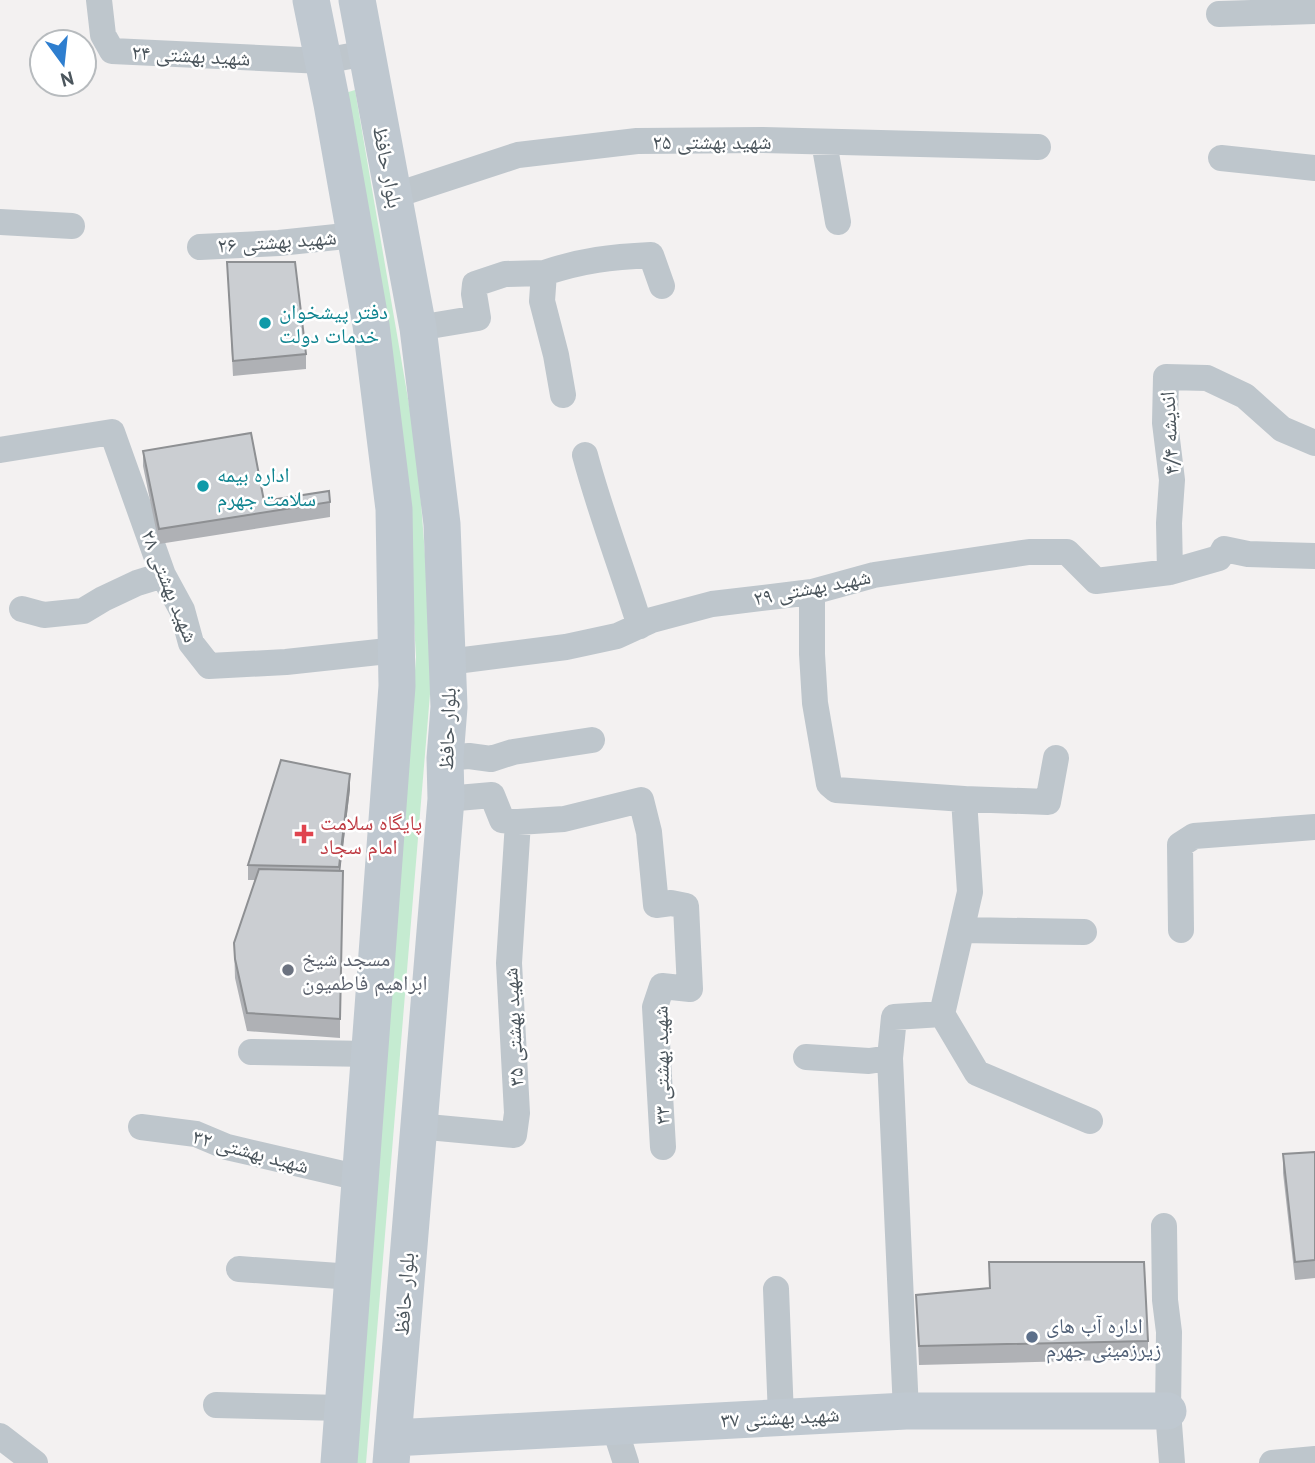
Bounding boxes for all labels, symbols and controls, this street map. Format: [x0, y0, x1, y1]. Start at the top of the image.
north arrow [28, 28, 98, 98]
street label: شهید بهشتی ۲۴ [131, 38, 251, 72]
text: N [58, 66, 77, 93]
street label: بلوار حافظ [367, 124, 409, 210]
street label: شهید بهشتی ۲۵ [652, 128, 772, 155]
street label: شهید بهشتی ۲۶ [217, 223, 337, 259]
place label: دفتر پیشخوان خدمات دولت [279, 298, 388, 349]
marker: دفتر پیشخوان خدمات دولت [257, 315, 273, 331]
street label: اندیشه ۴/۴ [1153, 391, 1185, 475]
place label: اداره بیمه سلامت جهرم [217, 461, 316, 513]
marker: اداره بیمه سلامت جهرم [195, 478, 211, 494]
street label: شهید بهشتی ۲۸ [135, 526, 205, 646]
street label: شهید بهشتی ۲۹ [751, 562, 873, 612]
street label: بلوار حافظ [432, 687, 462, 771]
place label: پایگاه سلامت امام سجاد [320, 809, 422, 861]
marker: پایگاه سلامت امام سجاد [294, 824, 314, 844]
place label: مسجد شیخ ابراهیم فاطمیون [302, 945, 428, 997]
marker: مسجد شیخ ابراهیم فاطمیون [280, 962, 296, 978]
street label: شهید بهشتی ۳۵ [496, 967, 530, 1087]
street label: شهید بهشتی ۳۳ [646, 1005, 676, 1125]
street label: شهید بهشتی ۳۲ [190, 1123, 312, 1179]
street label: بلوار حافظ [388, 1252, 420, 1336]
place label: اداره آب های زیرزمینی جهرم [1046, 1312, 1161, 1364]
marker: اداره آب های زیرزمینی جهرم [1024, 1329, 1040, 1345]
street label: شهید بهشتی ۳۷ [720, 1400, 840, 1434]

